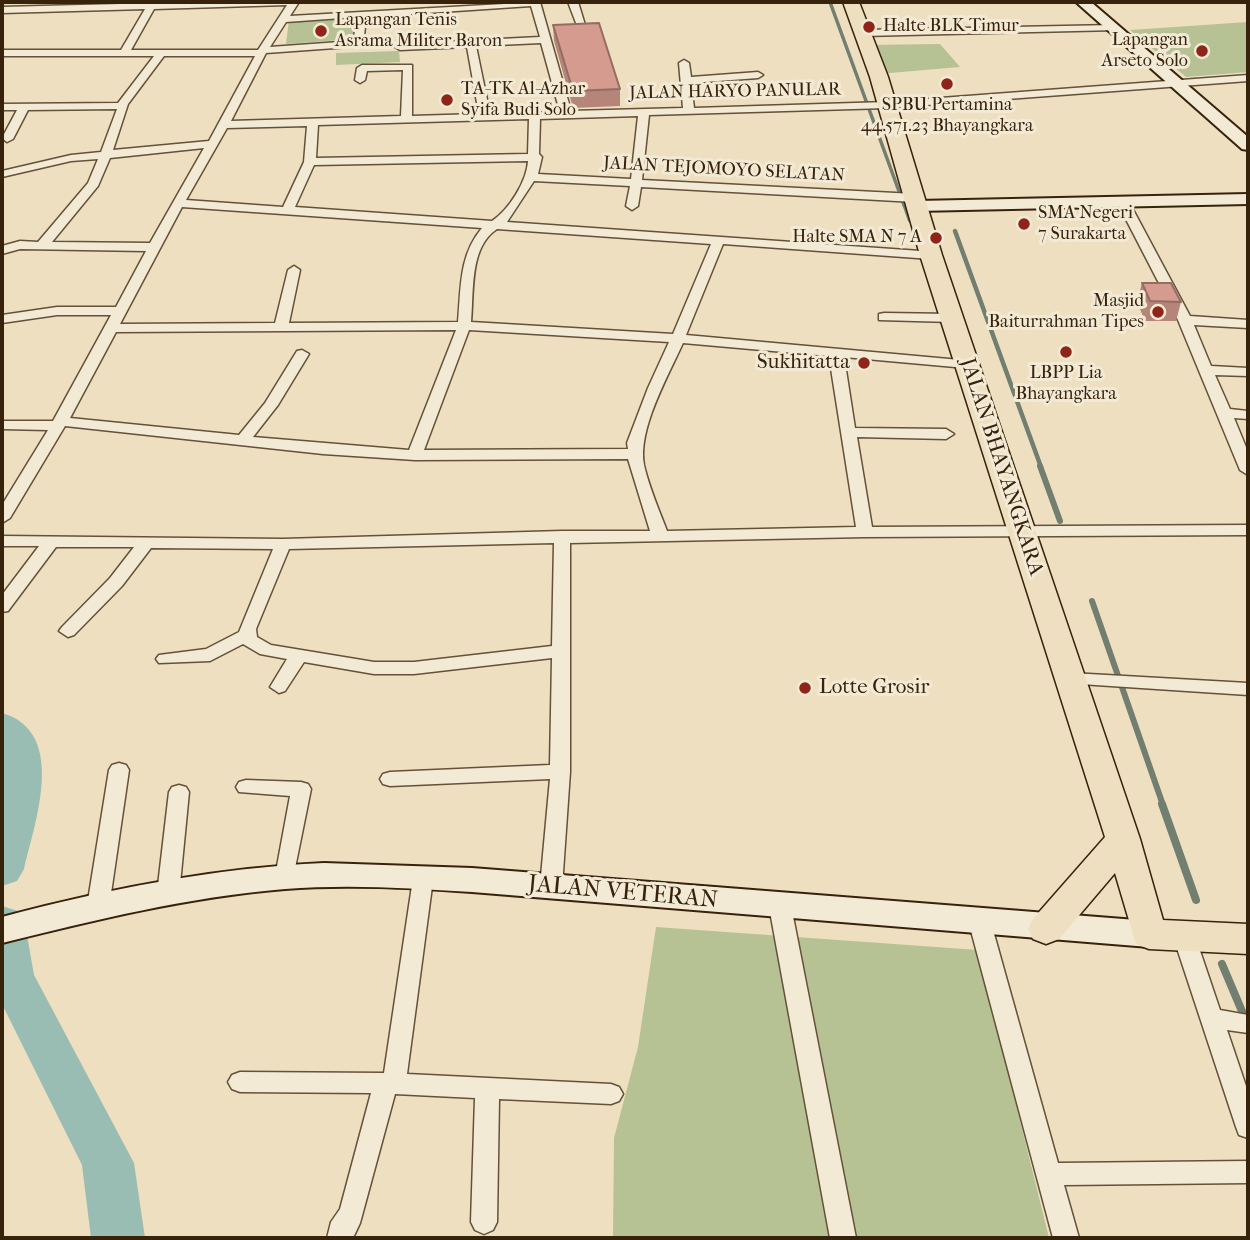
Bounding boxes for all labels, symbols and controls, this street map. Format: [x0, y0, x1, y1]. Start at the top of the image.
place label: Lapangan Tenis Asrama Militer Baron [335, 10, 502, 52]
place label: Halte BLK Timur [883, 16, 1019, 38]
marker: Halte BLK Timur [861, 19, 877, 35]
marker: Lapangan Tenis Asrama Militer Baron [313, 23, 329, 39]
place label: Lapangan Arseto Solo [1101, 30, 1188, 72]
marker: Lapangan Arseto Solo [1194, 43, 1210, 59]
marker: SPBU Pertamina 44.571.23 Bhayangkara [939, 76, 955, 92]
place label: TA-TK Al-Azhar Syifa Budi Solo [461, 79, 585, 122]
street label: JALAN HARYO PANULAR [629, 79, 841, 105]
marker: TA-TK Al-Azhar Syifa Budi Solo [439, 92, 455, 108]
place label: SPBU Pertamina 44.571.23 Bhayangkara [861, 95, 1033, 138]
street label: JALAN TEJOMOYO SELATAN [603, 153, 845, 187]
place label: SMA Negeri 7 Surakarta [1038, 203, 1133, 246]
marker: SMA Negeri 7 Surakarta [1016, 216, 1032, 232]
place label: Halte SMA N 7 A [792, 227, 922, 249]
marker: Halte SMA N 7 A [928, 230, 944, 246]
place label: Masjid Baiturrahman Tipes [988, 291, 1144, 334]
marker: Masjid Baiturrahman Tipes [1150, 304, 1166, 320]
marker: LBPP Lia Bhayangkara [1058, 344, 1074, 360]
place label: Sukhitatta [757, 350, 850, 376]
marker: Sukhitatta [856, 355, 872, 371]
street label: JALAN BHAYANGKARA [954, 355, 1048, 579]
place label: LBPP Lia Bhayangkara [1015, 363, 1117, 406]
place label: Lotte Grosir [819, 675, 929, 701]
marker: Lotte Grosir [797, 680, 813, 696]
street label: JALAN VETERAN [527, 870, 719, 916]

